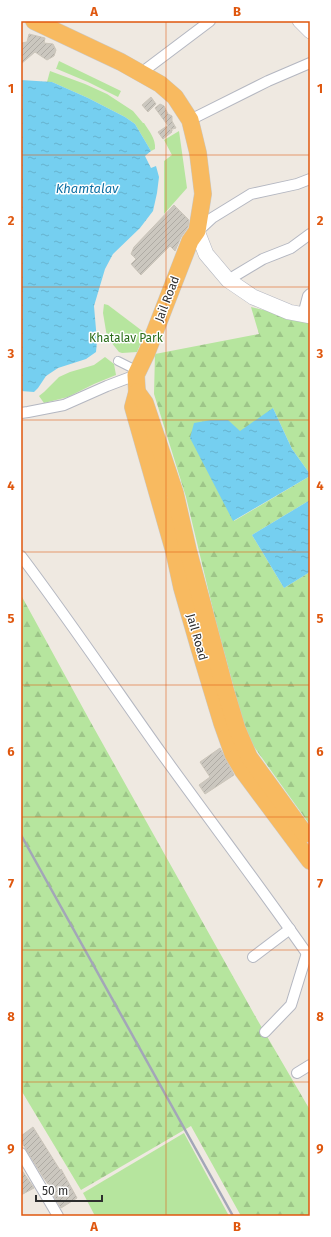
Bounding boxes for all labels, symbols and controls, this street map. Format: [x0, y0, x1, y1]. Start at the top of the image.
text: A [89, 4, 98, 19]
text: B [233, 4, 241, 19]
text: 1 [8, 81, 14, 96]
text: 1 [317, 81, 323, 96]
water label: Khamtalav [56, 181, 119, 196]
text: 2 [8, 213, 15, 228]
text: 2 [317, 213, 324, 228]
street label: Jail Road [152, 274, 182, 324]
park label: Khatalav Park [89, 331, 164, 345]
text: 3 [7, 346, 15, 361]
text: 3 [316, 346, 324, 361]
text: 4 [7, 478, 15, 493]
text: 4 [316, 478, 324, 493]
text: 5 [8, 611, 15, 626]
text: 5 [317, 611, 324, 626]
street label: Jail Road [184, 612, 210, 662]
text: 6 [7, 744, 15, 759]
text: 6 [316, 744, 324, 759]
text: 7 [8, 876, 14, 891]
text: 7 [317, 876, 323, 891]
text: 8 [7, 1009, 15, 1024]
text: 8 [316, 1009, 324, 1024]
text: 9 [7, 1141, 15, 1156]
text: 9 [316, 1141, 324, 1156]
scale bar [36, 1177, 102, 1203]
text: 50 m [42, 1184, 68, 1198]
text: A [89, 1219, 98, 1234]
text: B [233, 1219, 241, 1234]

